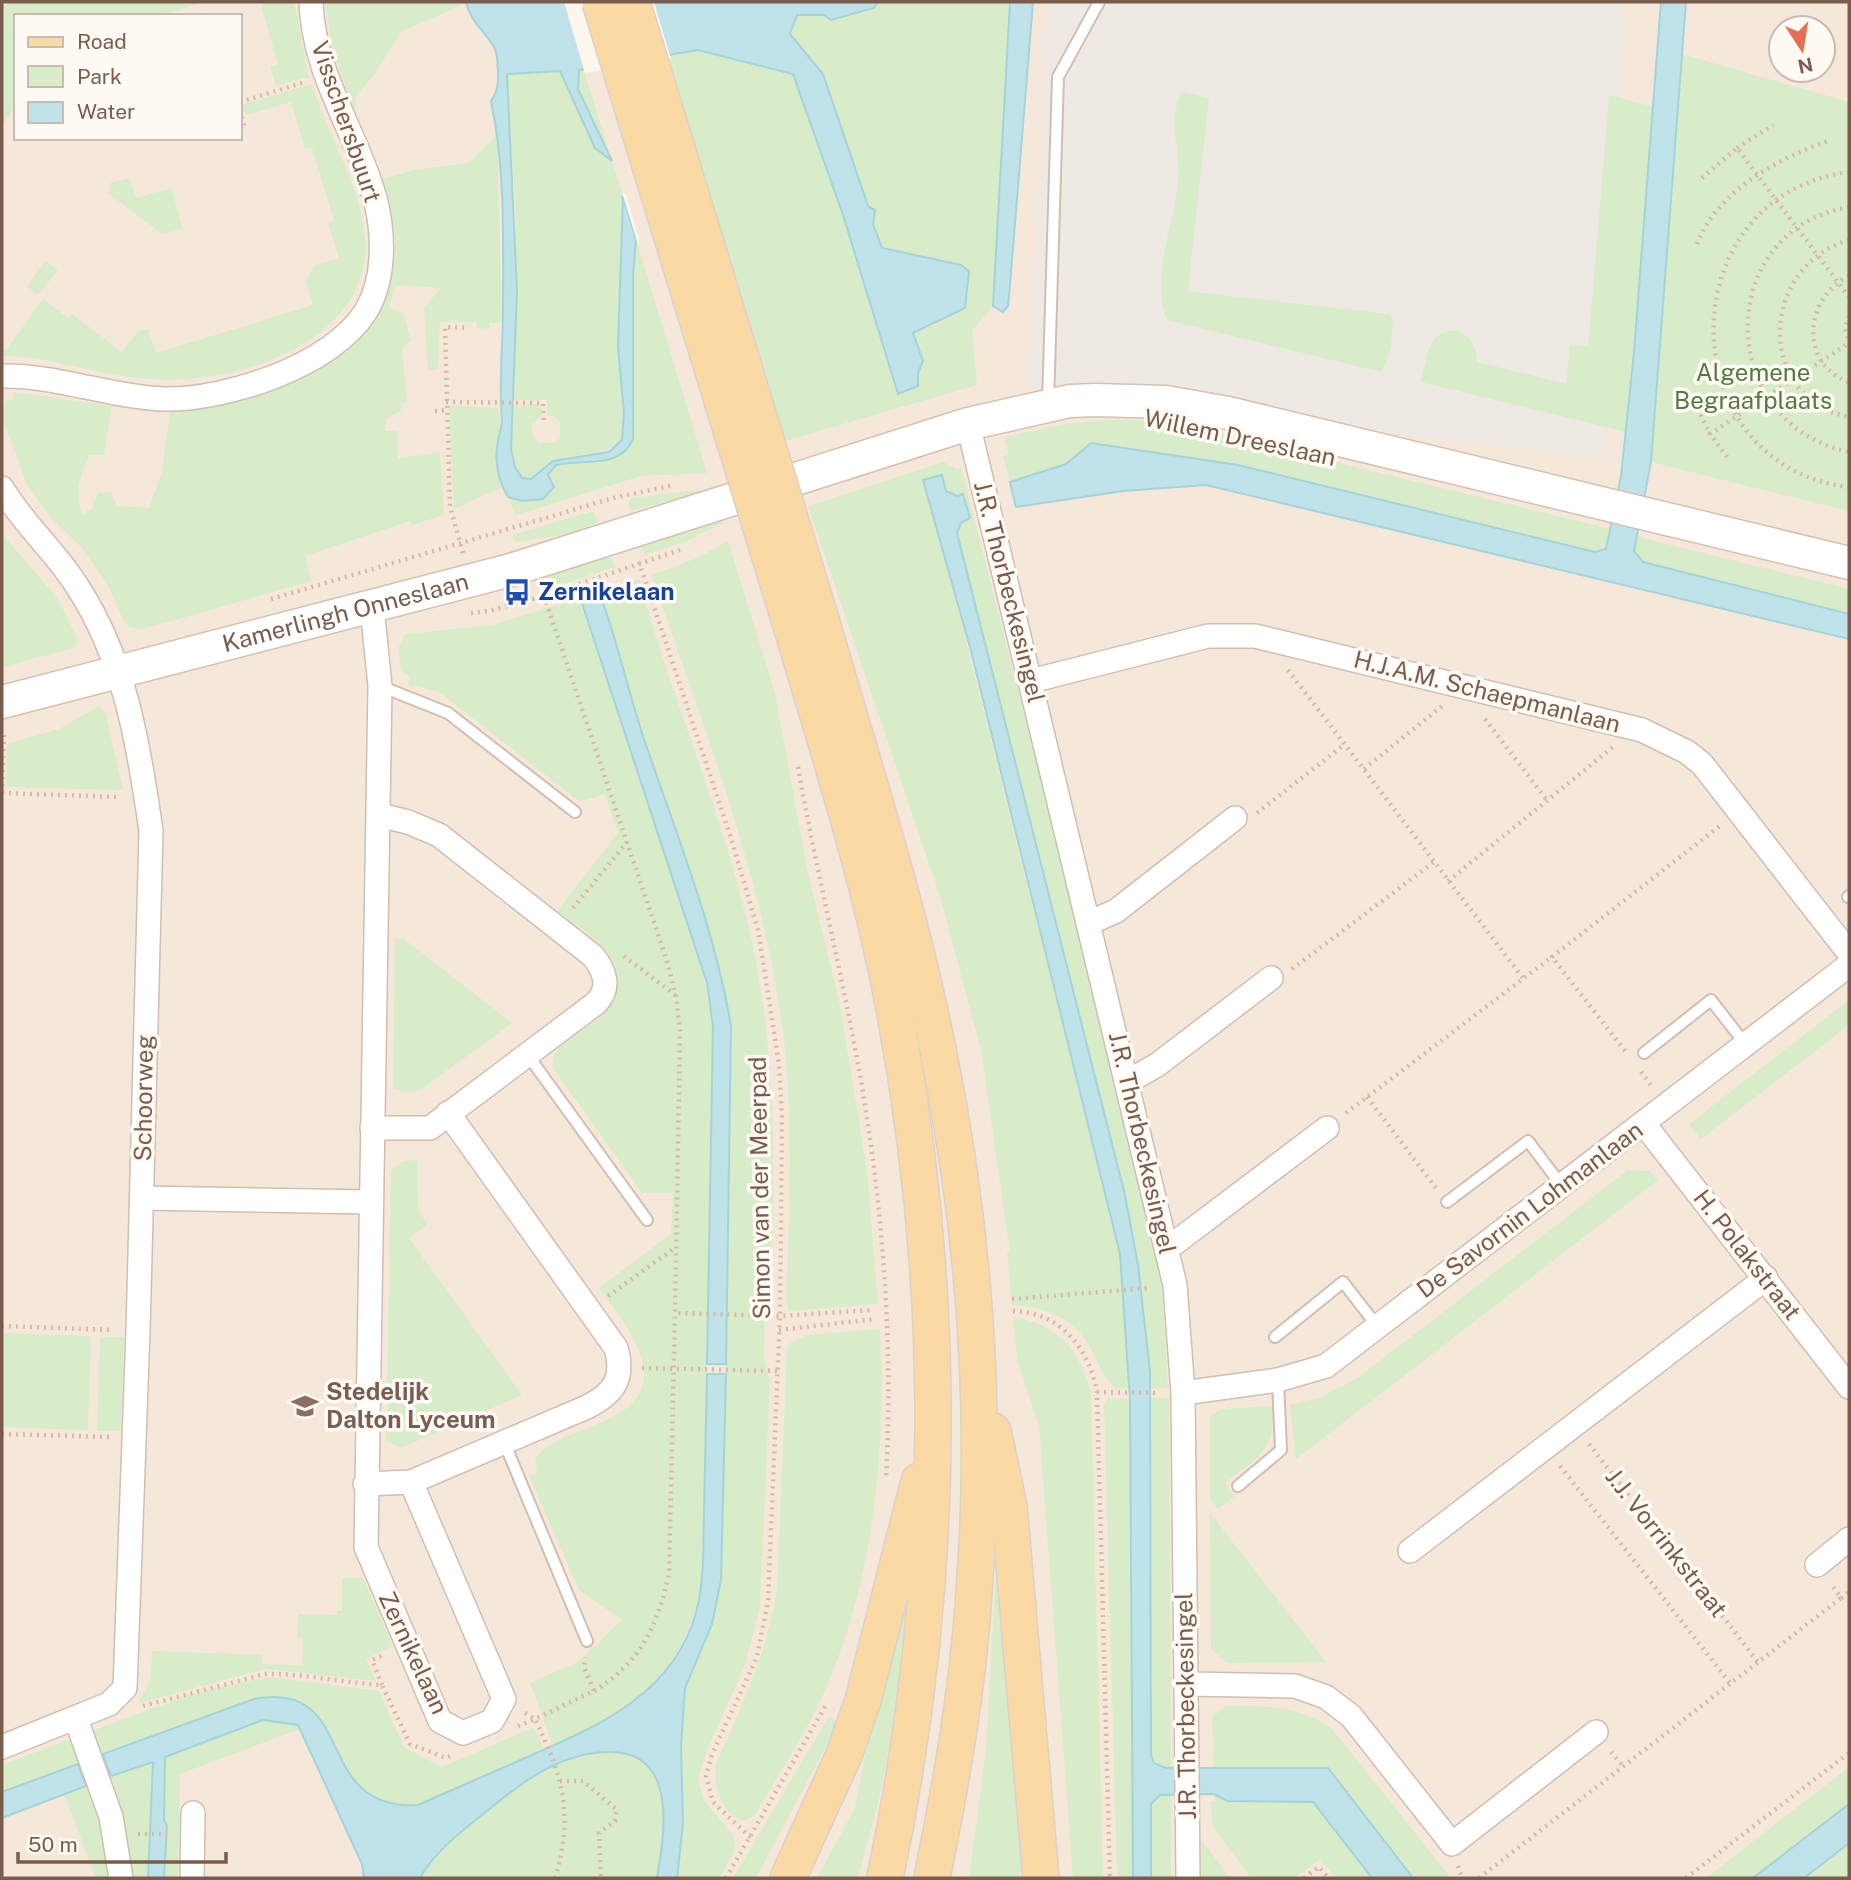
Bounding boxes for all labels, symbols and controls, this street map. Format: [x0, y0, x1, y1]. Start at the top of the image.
legend [14, 14, 242, 140]
north arrow [1767, 14, 1837, 84]
text: Road [77, 29, 127, 54]
street label: Visschersbuurt [306, 37, 388, 206]
text: N [1796, 53, 1815, 78]
text: Park [77, 64, 122, 89]
text: Water [77, 99, 135, 124]
park label: Algemene Begraafplaats [1674, 358, 1832, 414]
street label: Willem Dreeslaan [1142, 403, 1339, 471]
street label: J.R. Thorbeckesingel [969, 478, 1051, 706]
street label: Kamerlingh Onneslaan [219, 567, 472, 657]
bus stop icon: Zernikelaan [502, 577, 532, 607]
place label: Zernikelaan [538, 577, 675, 605]
street label: H.J.A.M. Schaepmanlaan [1351, 644, 1623, 738]
street label: J.R. Thorbeckesingel [1104, 1029, 1182, 1257]
street label: Schoorweg [128, 1034, 158, 1162]
street label: Simon van der Meerpad [743, 1056, 775, 1320]
street label: De Savornin Lohmanlaan [1411, 1115, 1648, 1303]
street label: H. Polakstraat [1688, 1184, 1807, 1325]
place label: Stedelijk Dalton Lyceum [326, 1377, 496, 1433]
school or university icon: Stedelijk Dalton Lyceum [290, 1391, 320, 1421]
street label: J.J. Vorrinkstraat [1600, 1463, 1733, 1622]
street label: Zernikelaan [373, 1587, 454, 1718]
street label: J.R. Thorbeckesingel [1169, 1592, 1201, 1820]
scale bar [18, 1820, 226, 1864]
text: 50 m [28, 1832, 78, 1857]

